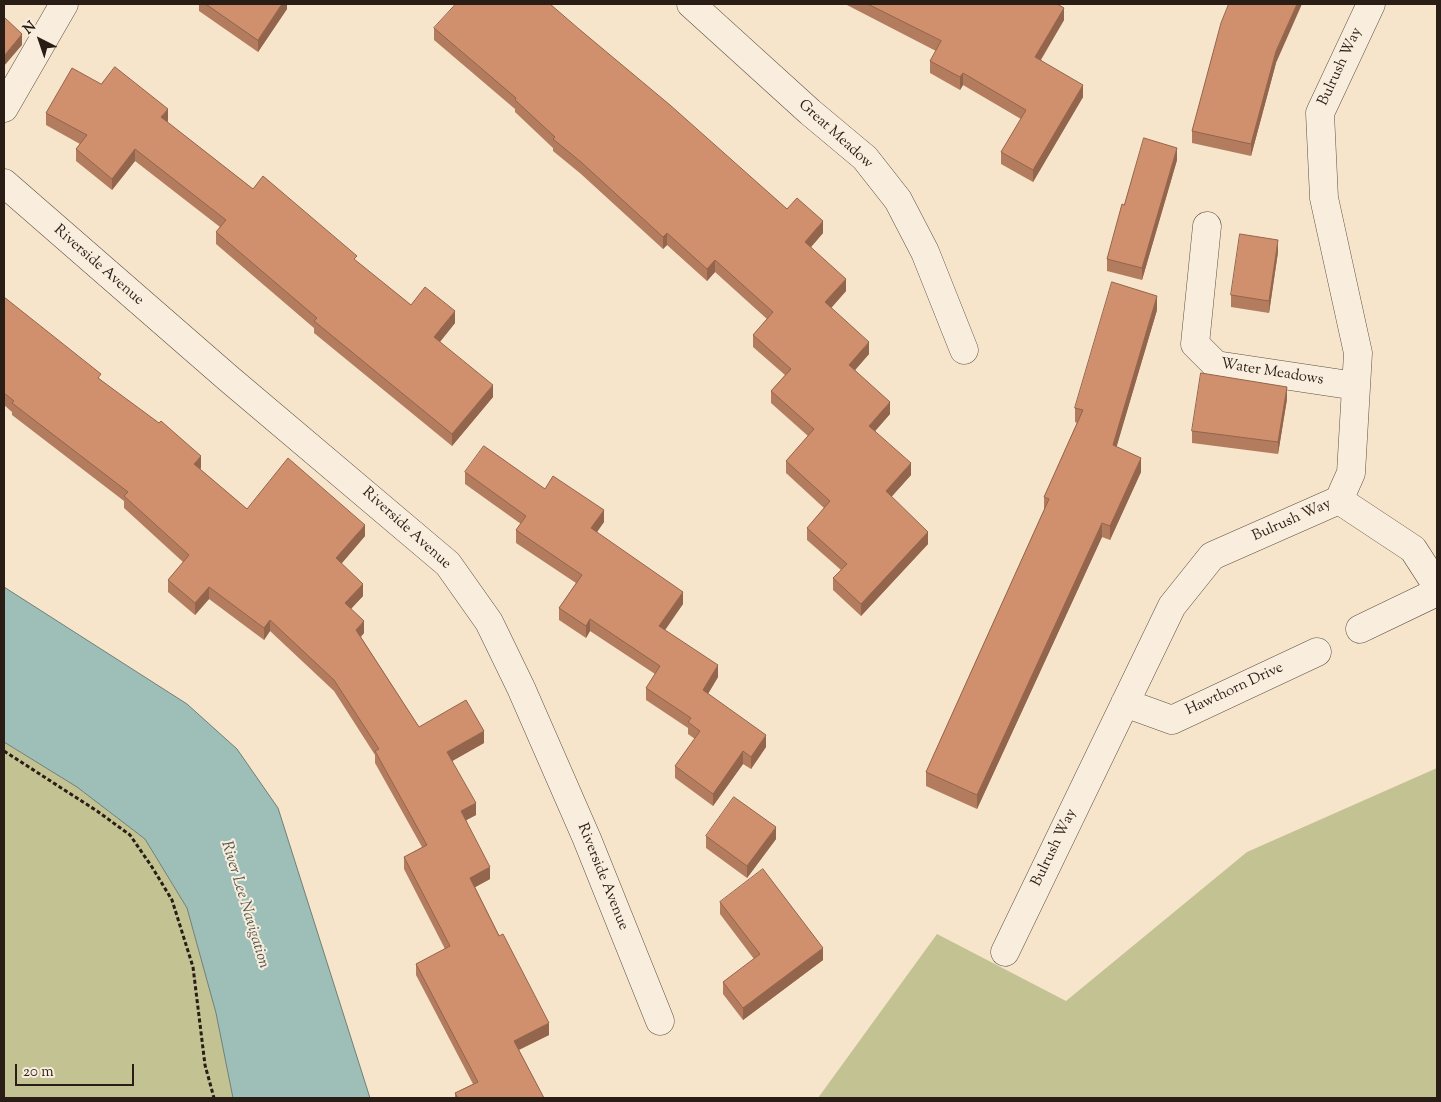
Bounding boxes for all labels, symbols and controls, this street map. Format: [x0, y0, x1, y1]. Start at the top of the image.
north arrow [15, 15, 65, 65]
text: N [19, 17, 41, 40]
street label: Bulrush Way [1315, 25, 1367, 109]
street label: Great Meadow [794, 97, 876, 173]
street label: Riverside Avenue [49, 222, 147, 310]
street label: Water Meadows [1219, 356, 1325, 390]
street label: Riverside Avenue [358, 484, 454, 574]
street label: Bulrush Way [1250, 496, 1334, 546]
street label: Hawthorn Drive [1183, 660, 1287, 720]
street label: Bulrush Way [1028, 806, 1082, 890]
street label: Riverside Avenue [572, 821, 632, 933]
water label: River Lee Navigation [215, 839, 273, 971]
scale bar [18, 1054, 136, 1086]
text: 20 m [23, 1062, 54, 1083]

